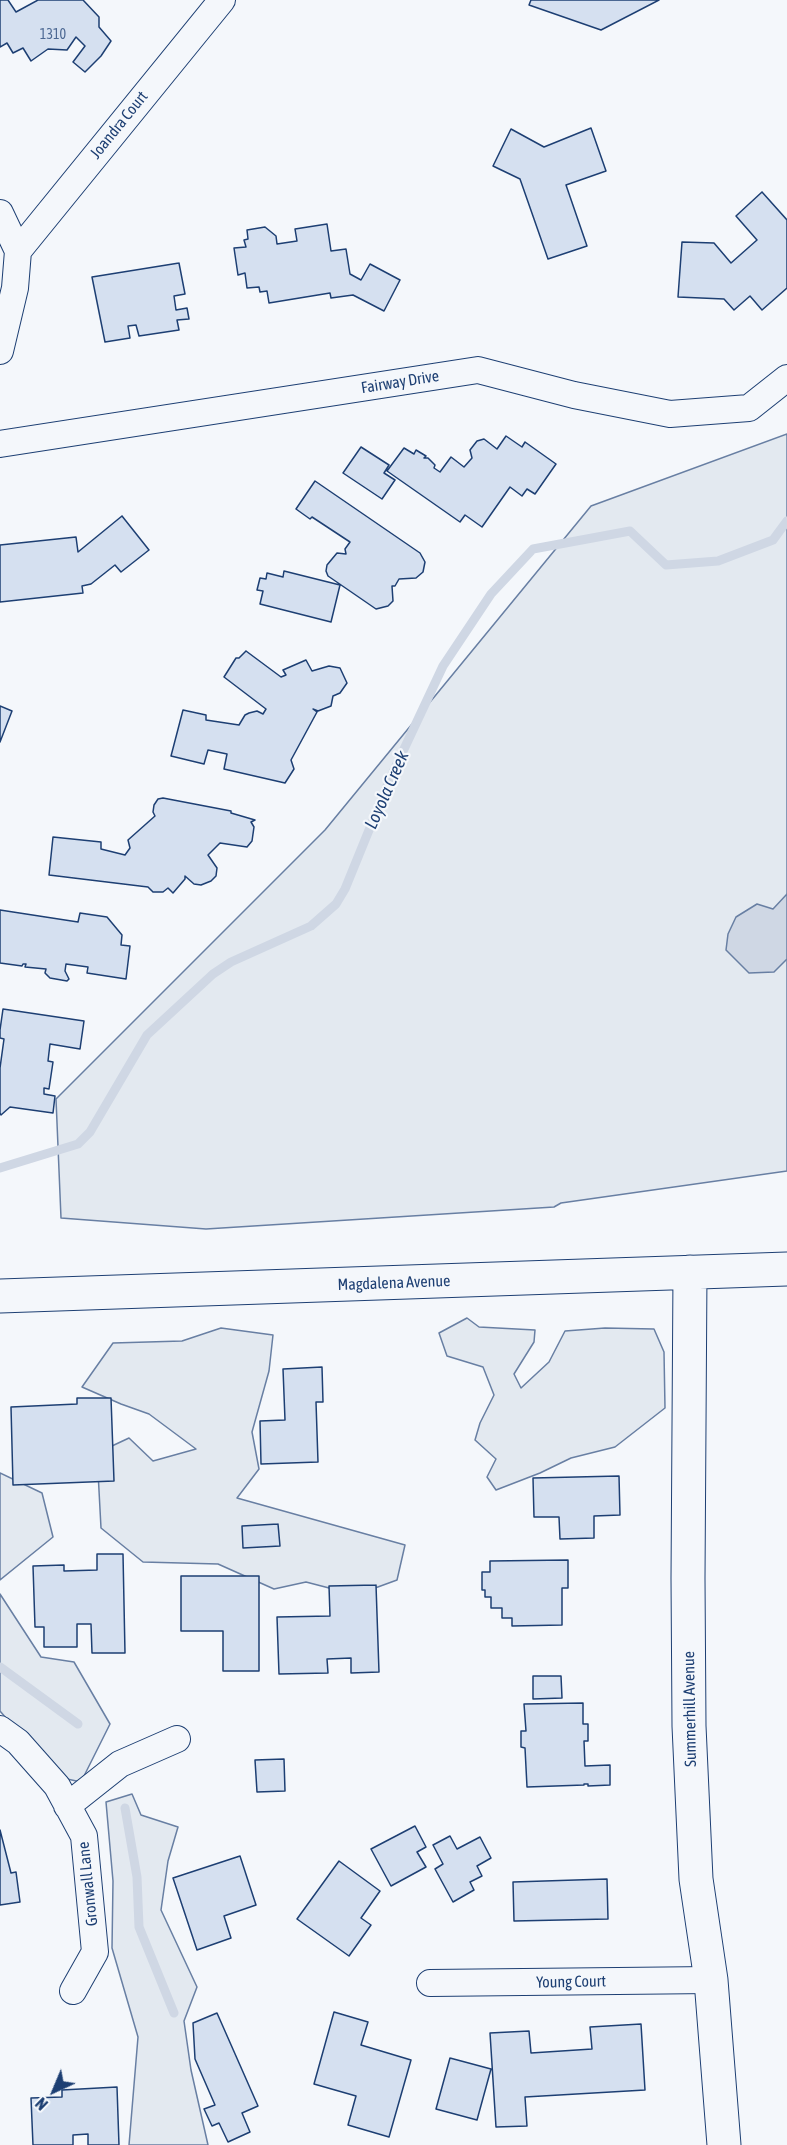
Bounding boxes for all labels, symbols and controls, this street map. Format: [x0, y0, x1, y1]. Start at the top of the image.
house number: 1310 [40, 27, 66, 43]
street label: Joandra Court [86, 87, 152, 163]
street label: Fairway Drive [360, 366, 440, 398]
water label: Loyola Creek [360, 748, 414, 832]
street label: Magdalena Avenue [337, 1271, 451, 1295]
street label: Summerhill Avenue [679, 1651, 701, 1767]
street label: Gronwall Lane [74, 1841, 102, 1927]
street label: Young Court [536, 1972, 606, 1992]
north arrow [24, 2061, 84, 2121]
text: N [32, 2094, 51, 2114]

